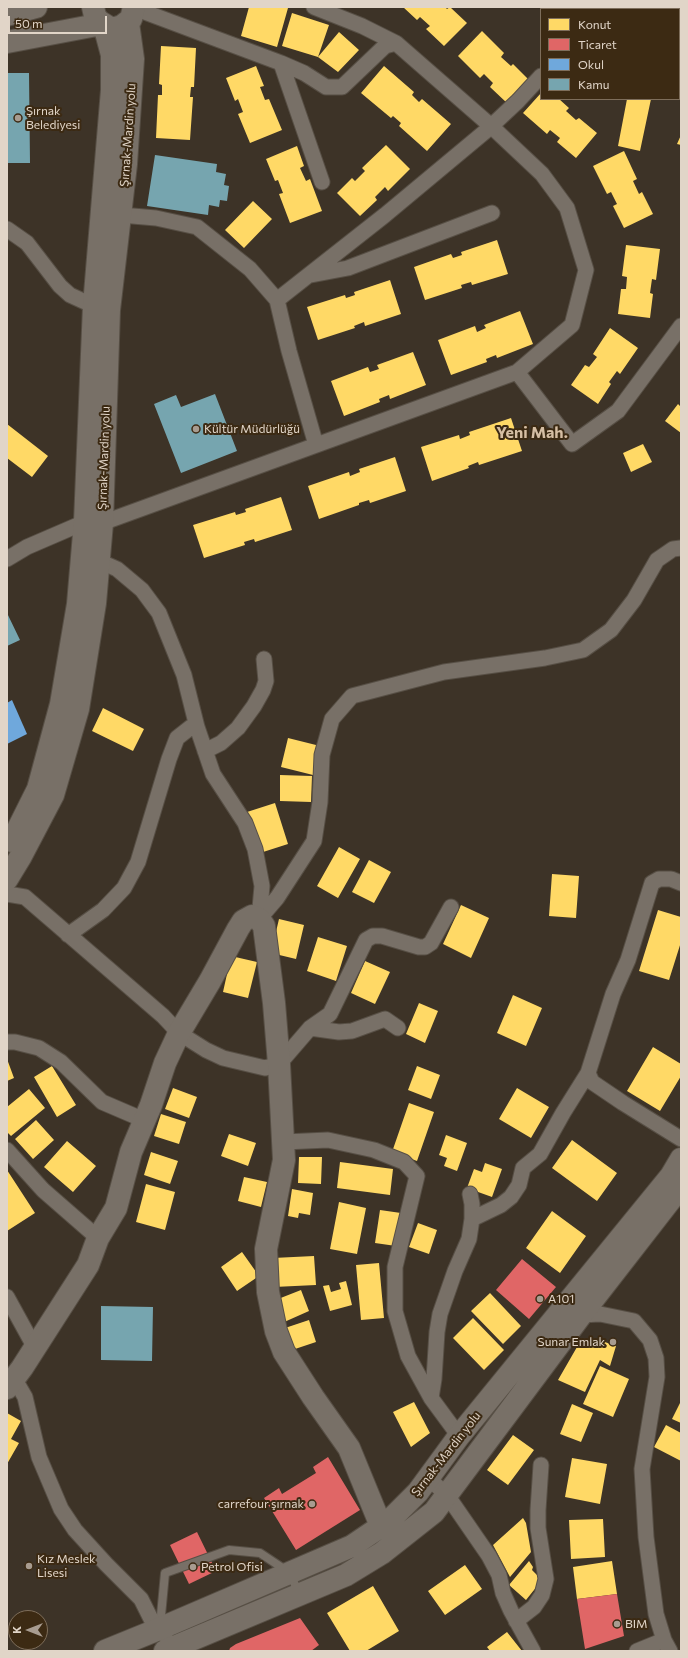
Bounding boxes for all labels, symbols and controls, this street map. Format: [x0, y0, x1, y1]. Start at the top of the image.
scale bar [10, 8, 109, 34]
legend [540, 8, 680, 100]
text: 50 m [15, 16, 43, 30]
text: Konut [578, 17, 611, 31]
text: Ticaret [578, 37, 617, 51]
text: Okul [578, 57, 604, 71]
text: Kamu [578, 77, 610, 91]
street label: Şırnak-Mardin yolu [117, 83, 139, 187]
place label: Şırnak Belediyesi [26, 104, 80, 132]
marker: Şırnak Belediyesi [13, 113, 23, 123]
street label: Şırnak-Mardin yolu [95, 406, 113, 510]
place label: Kültür Müdürlüğü [204, 422, 300, 436]
district label: Yeni Mah. [496, 423, 568, 443]
marker: Kültür Müdürlüğü [191, 424, 201, 434]
place label: A101 [548, 1292, 574, 1306]
marker: A101 [535, 1294, 545, 1304]
place label: Sunar Emlak [538, 1335, 605, 1349]
marker: Sunar Emlak [608, 1337, 618, 1347]
street label: Şırnak-Mardin yolu [408, 1409, 484, 1499]
place label: carrefour şırnak [218, 1497, 304, 1511]
marker: carrefour şırnak [307, 1499, 317, 1509]
place label: Kız Meslek Lisesi [37, 1552, 96, 1580]
place label: Petrol Ofisi [201, 1560, 263, 1574]
marker: Kız Meslek Lisesi [24, 1561, 34, 1571]
marker: Petrol Ofisi [188, 1562, 198, 1572]
north arrow [8, 1610, 48, 1650]
place label: BIM [625, 1617, 648, 1631]
marker: BIM [612, 1619, 622, 1629]
text: K [10, 1626, 23, 1634]

